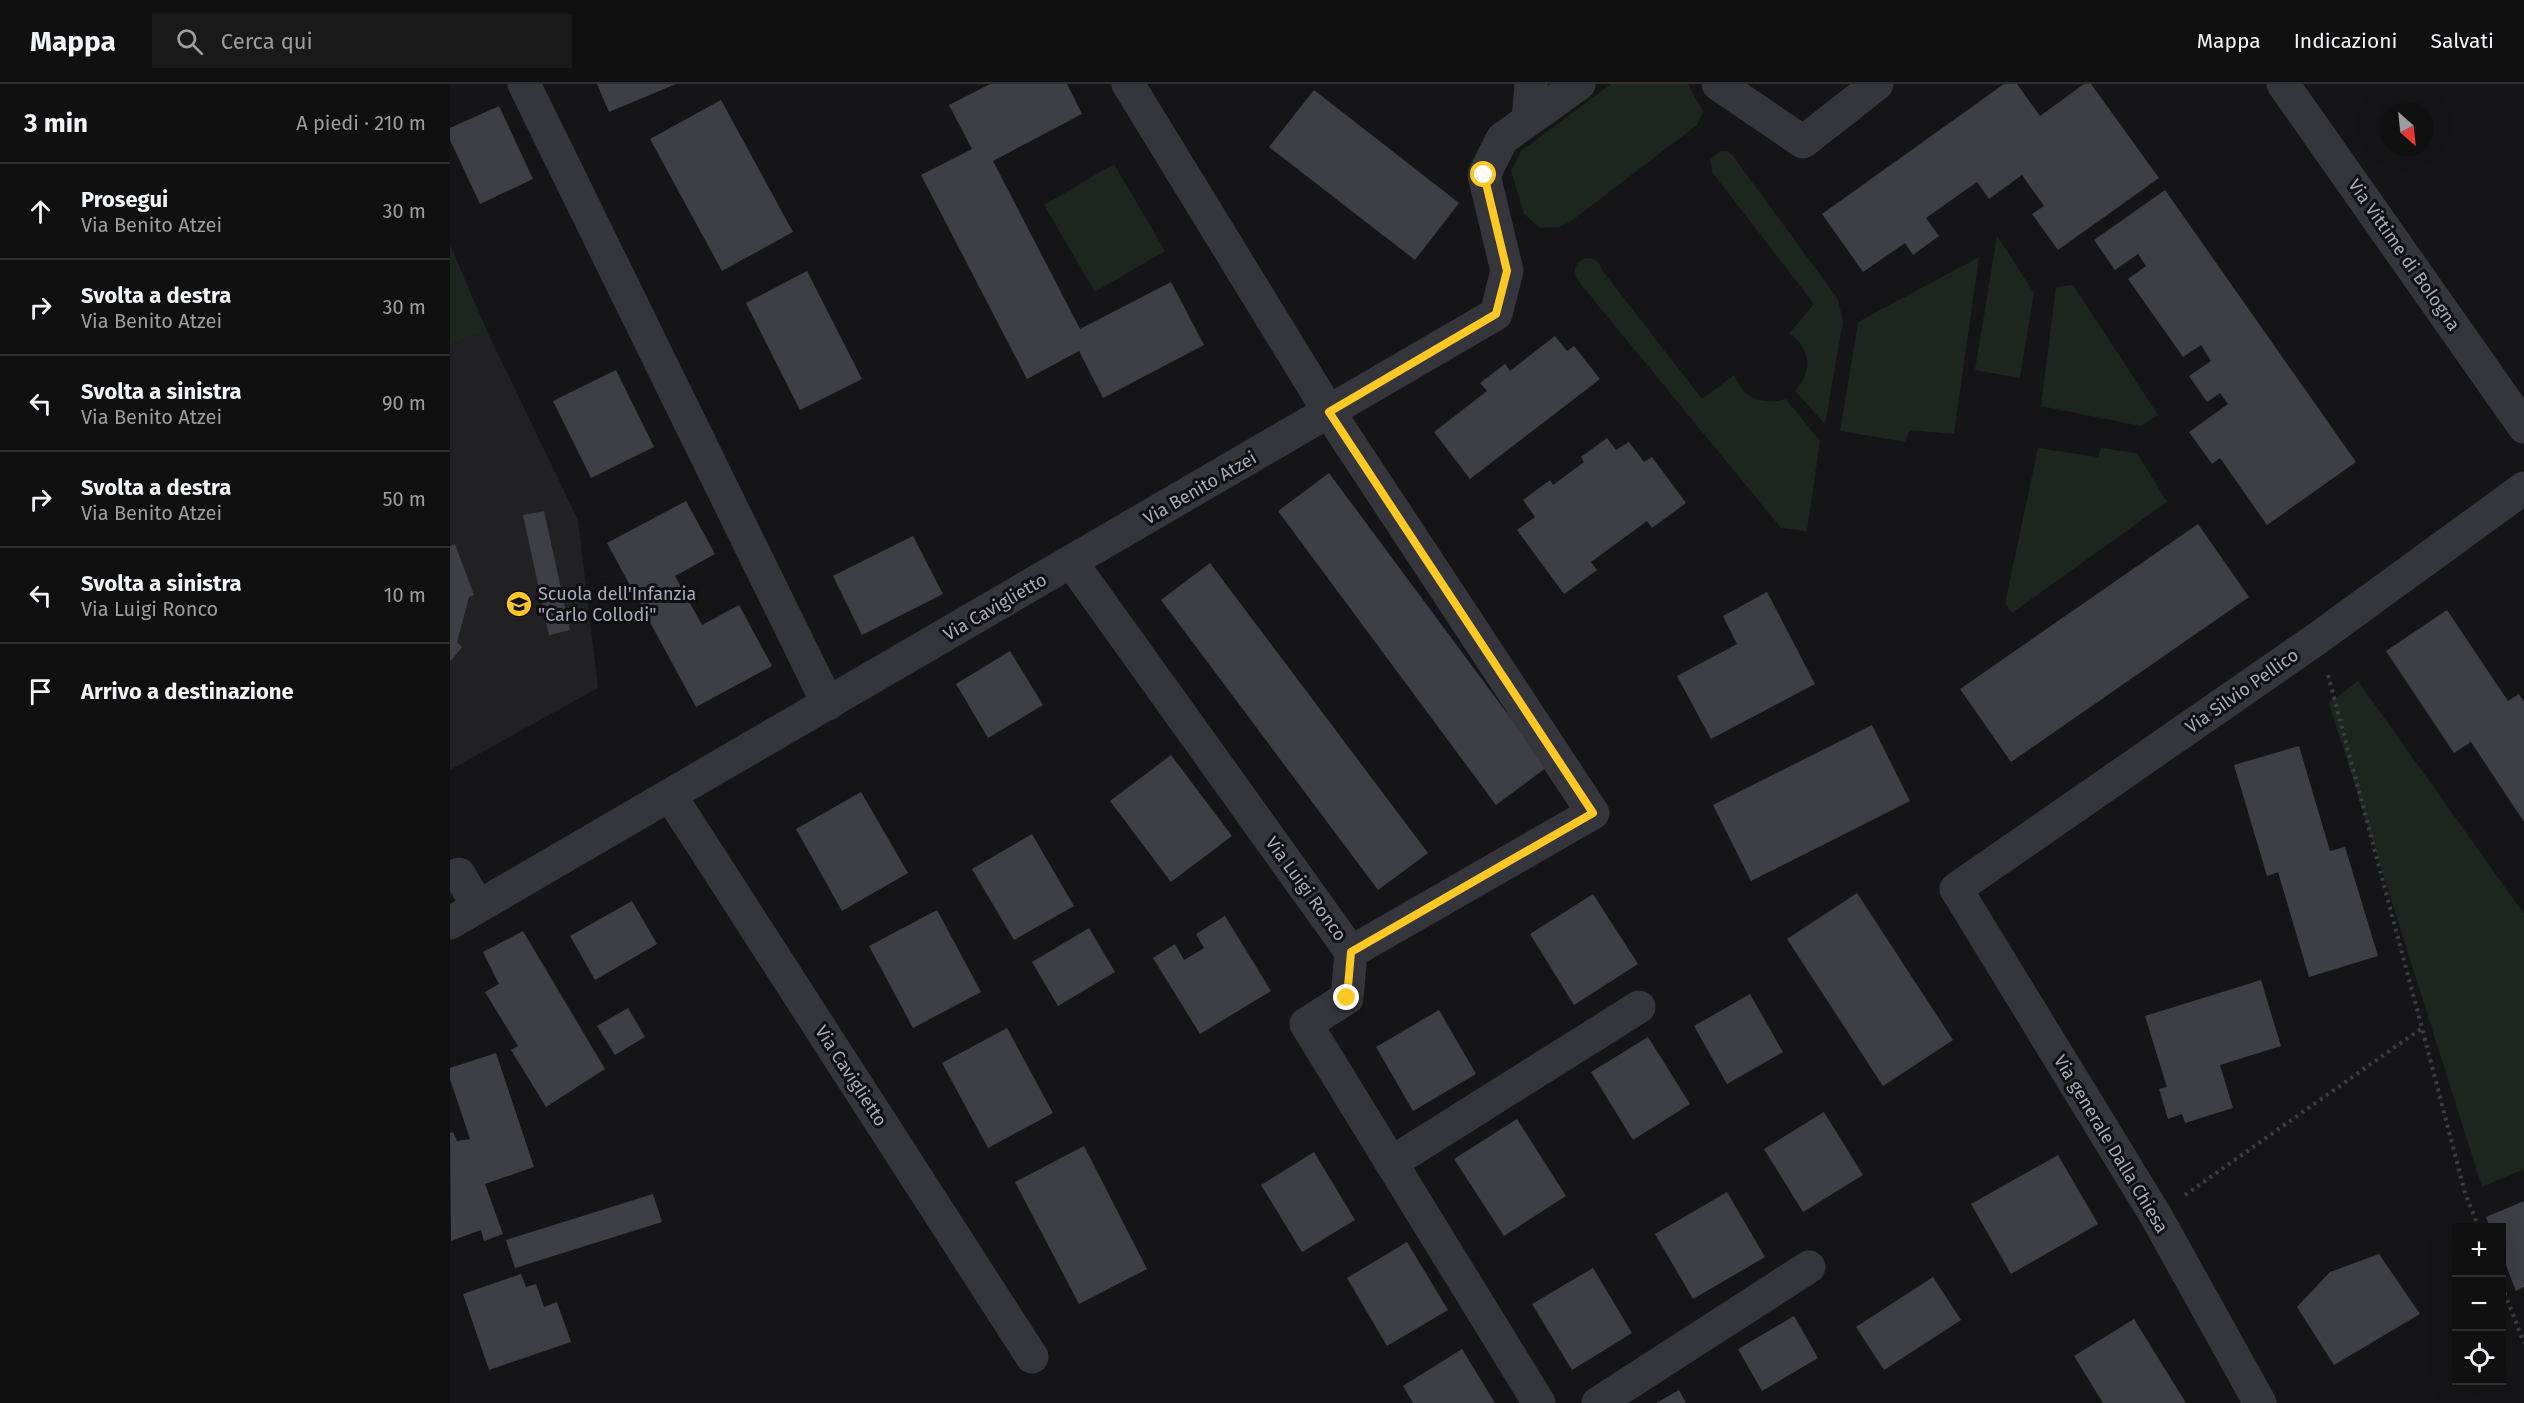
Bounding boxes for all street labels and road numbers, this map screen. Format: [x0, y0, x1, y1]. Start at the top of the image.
street label: Via Vittime di Bologna [2343, 175, 2465, 335]
street label: Via Benito Atzei [1140, 447, 1260, 529]
street label: Via Caviglietto [939, 569, 1051, 645]
street label: Via Silvio Pellico [2181, 644, 2303, 738]
street label: Via Luigi Ronco [1261, 833, 1351, 945]
street label: Via Caviglietto [810, 1021, 892, 1131]
street label: Via generale Dalla Chiesa [2049, 1051, 2173, 1237]

